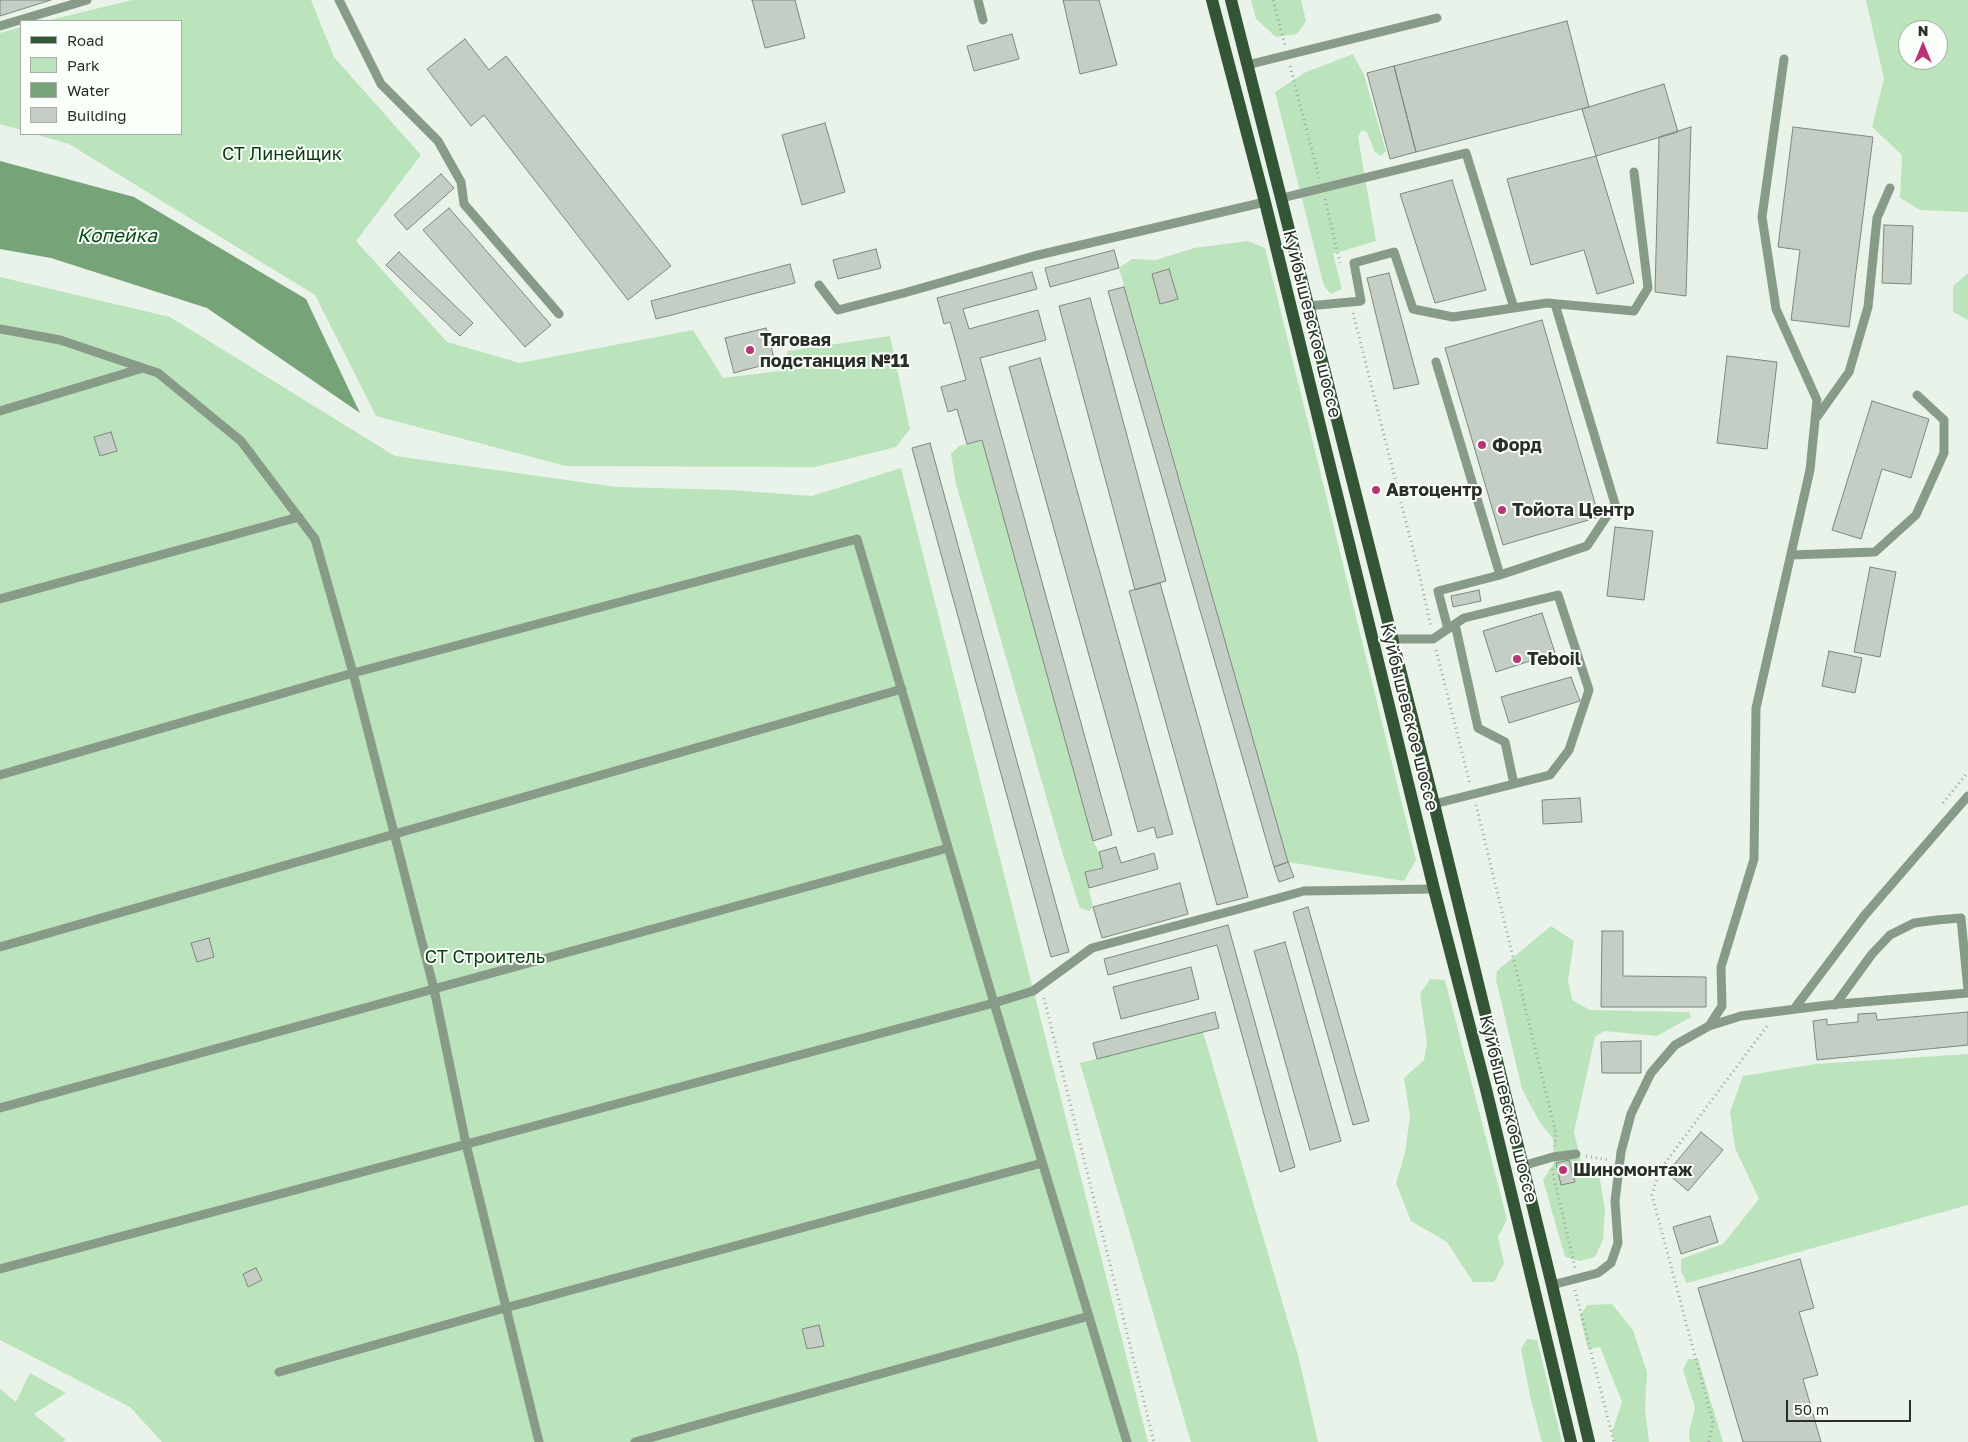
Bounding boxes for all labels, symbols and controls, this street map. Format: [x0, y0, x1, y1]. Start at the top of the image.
legend [20, 20, 182, 135]
north arrow [1898, 20, 1948, 70]
text: N [1918, 22, 1928, 39]
text: Road [67, 31, 104, 49]
text: Park [67, 56, 99, 74]
text: Water [67, 81, 110, 99]
text: Building [67, 106, 127, 124]
park label: СТ Линейщик [222, 143, 342, 165]
water label: Копейка [77, 225, 157, 247]
street label: Куйбышевское шоссе [1278, 228, 1346, 420]
place label: Тяговая подстанция №11 [760, 329, 909, 372]
marker: Тяговая подстанция №11 [744, 344, 756, 356]
place label: Форд [1492, 434, 1542, 456]
marker: Форд [1476, 439, 1488, 451]
place label: Автоцентр [1386, 479, 1482, 501]
marker: Автоцентр [1370, 484, 1382, 496]
place label: Тойота Центр [1512, 499, 1634, 521]
marker: Тойота Центр [1496, 504, 1508, 516]
street label: Куйбышевское шоссе [1375, 621, 1443, 813]
place label: Teboil [1527, 648, 1581, 670]
marker: Teboil [1511, 653, 1523, 665]
park label: СТ Строитель [425, 946, 545, 968]
street label: Куйбышевское шоссе [1474, 1013, 1542, 1205]
place label: Шиномонтаж [1573, 1159, 1693, 1181]
marker: Шиномонтаж [1557, 1164, 1569, 1176]
scale bar [1788, 1390, 1913, 1422]
text: 50 m [1794, 1400, 1829, 1418]

